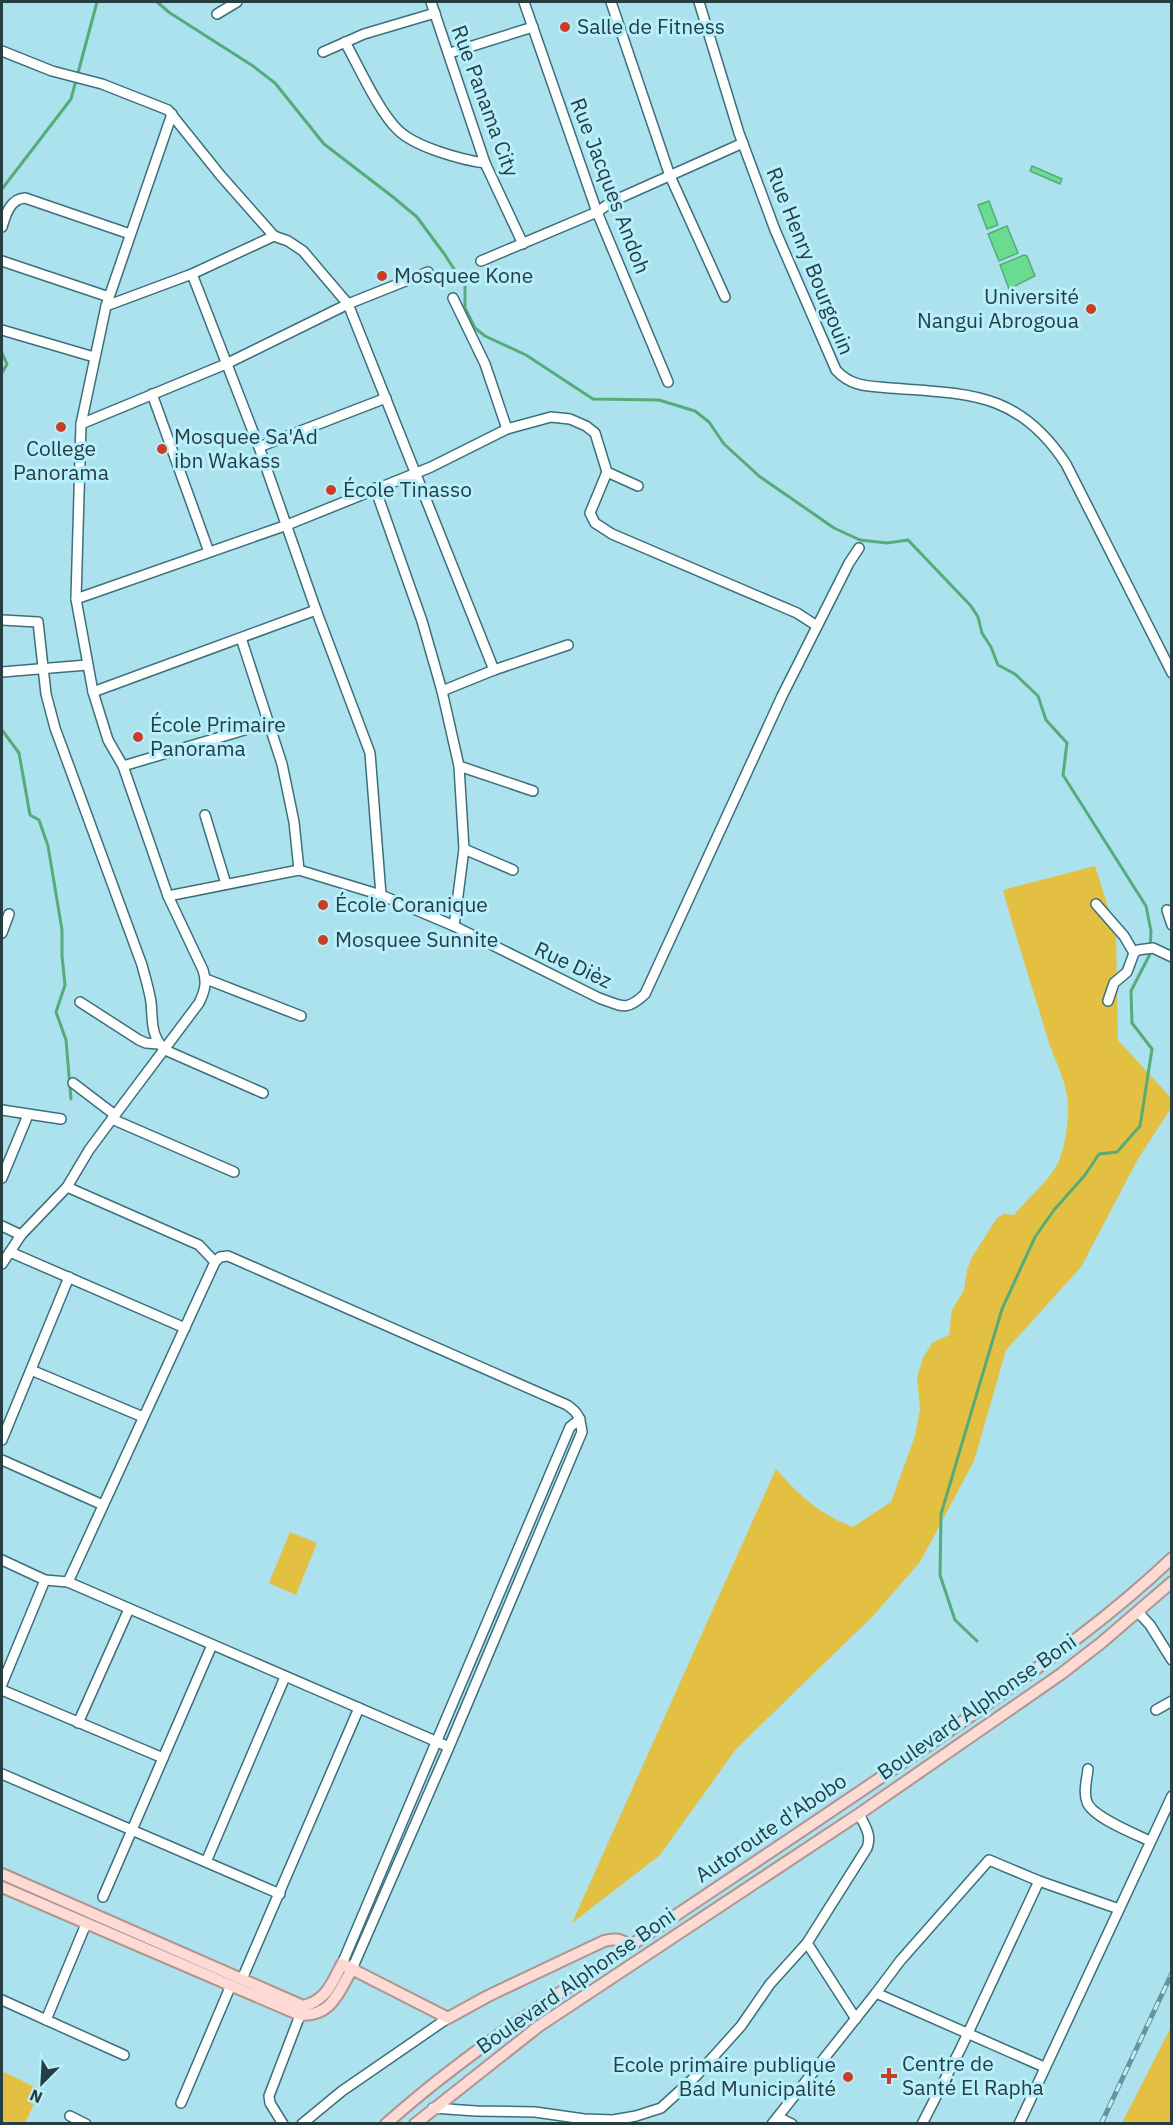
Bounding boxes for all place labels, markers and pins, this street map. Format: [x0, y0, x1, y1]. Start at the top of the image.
place label: Salle de Fitness [577, 12, 725, 40]
marker: Salle de Fitness [558, 20, 572, 34]
place label: Mosquee Kone [394, 261, 533, 289]
marker: Mosquee Kone [375, 269, 389, 283]
place label: Université Nangui Abrogoua [917, 282, 1079, 334]
marker: Université Nangui Abrogoua [1084, 302, 1098, 316]
marker: College Panorama [54, 420, 68, 434]
place label: Mosquee Sa'Ad ibn Wakass [174, 422, 318, 474]
place label: College Panorama [13, 434, 109, 486]
marker: Mosquee Sa'Ad ibn Wakass [155, 442, 169, 456]
place label: École Tinasso [343, 475, 472, 503]
marker: École Tinasso [324, 483, 338, 497]
place label: École Primaire Panorama [150, 710, 286, 762]
marker: École Primaire Panorama [131, 730, 145, 744]
place label: École Coranique [335, 890, 488, 918]
marker: École Coranique [316, 898, 330, 912]
place label: Mosquee Sunnite [335, 925, 498, 953]
marker: Mosquee Sunnite [316, 933, 330, 947]
place label: Centre de Santé El Rapha [902, 2049, 1044, 2101]
place label: Ecole primaire publique Bad Municipalité [613, 2050, 836, 2102]
marker: Centre de Santé El Rapha [880, 2067, 898, 2085]
marker: Ecole primaire publique Bad Municipalité [841, 2070, 855, 2084]

